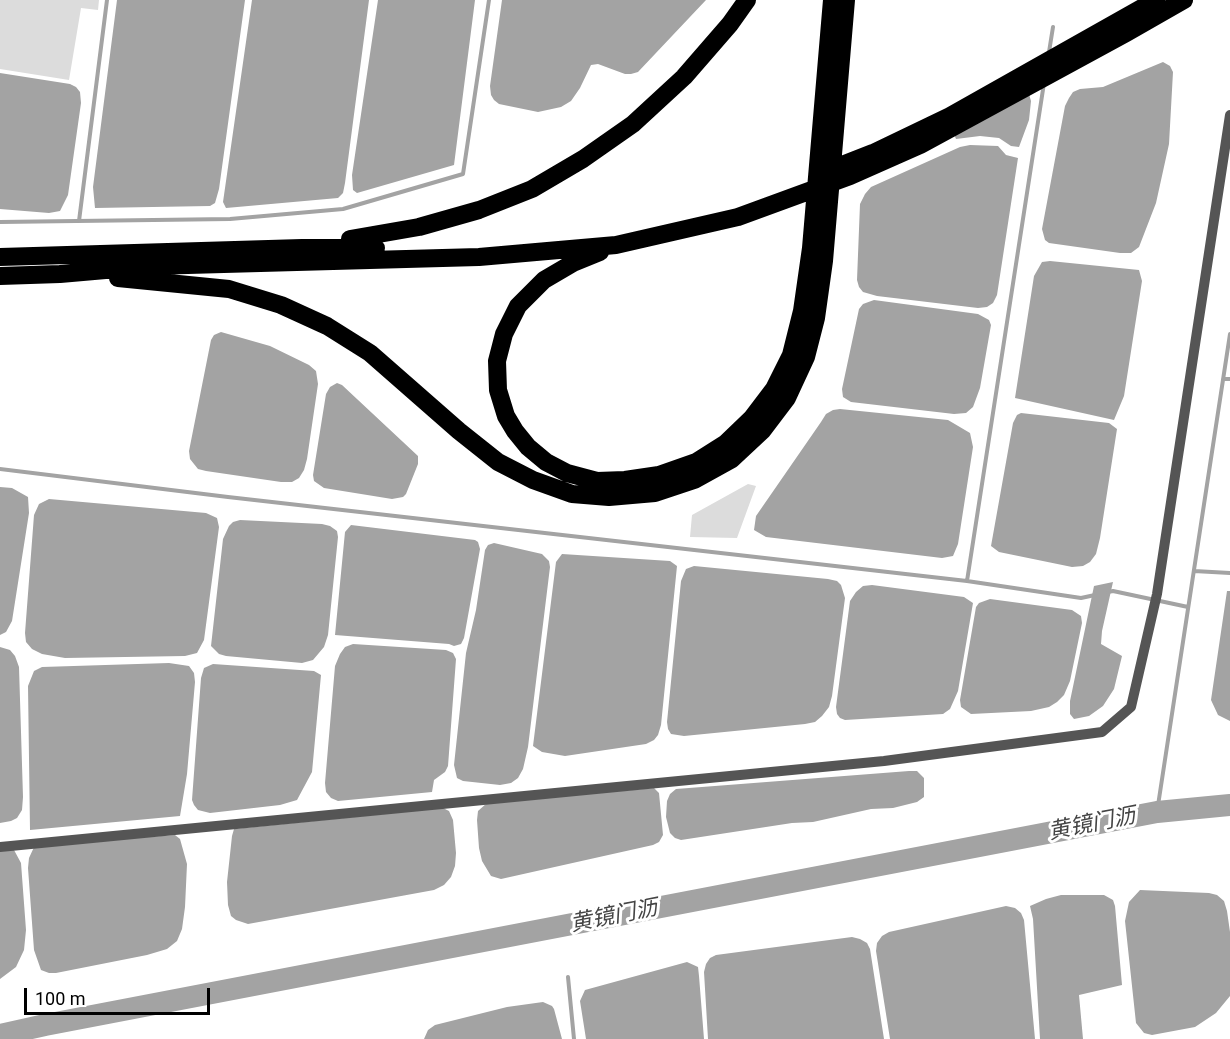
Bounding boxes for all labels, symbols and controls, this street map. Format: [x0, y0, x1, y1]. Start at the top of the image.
water label: 黄镜门沥 [1046, 804, 1138, 846]
water label: 黄镜门沥 [568, 896, 660, 938]
scale bar [27, 976, 213, 1014]
text: 100 m [35, 988, 86, 1009]

